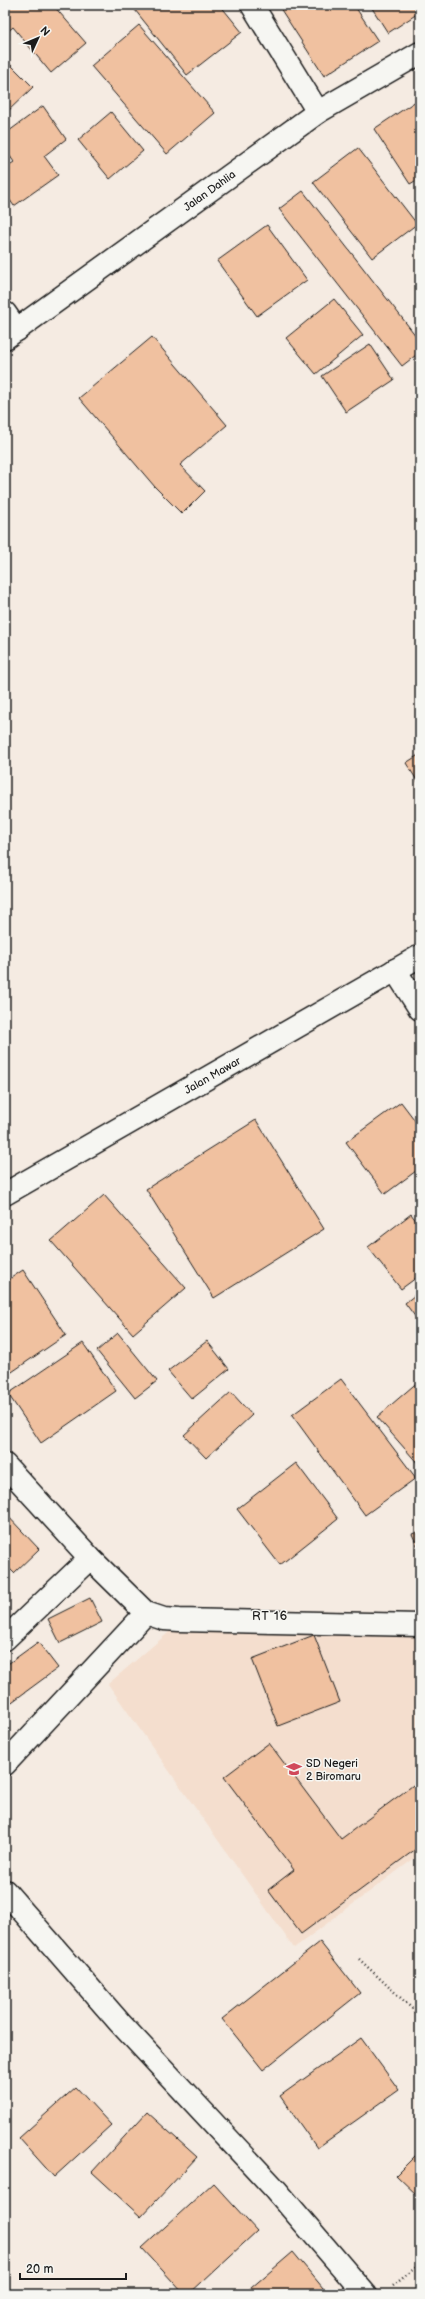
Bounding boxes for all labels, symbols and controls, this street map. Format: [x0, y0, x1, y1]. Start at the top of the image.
north arrow [18, 18, 58, 58]
text: N [37, 24, 52, 39]
street label: Jalan Dahlia [181, 167, 238, 214]
street label: Jalan Mawar [182, 1053, 244, 1096]
district label: RT 16 [252, 1609, 288, 1624]
place label: SD Negeri 2 Biromaru [306, 1757, 361, 1783]
school or university icon: SD Negeri 2 Biromaru [285, 1760, 303, 1778]
scale bar [20, 2255, 126, 2281]
text: 20 m [26, 2262, 53, 2277]

